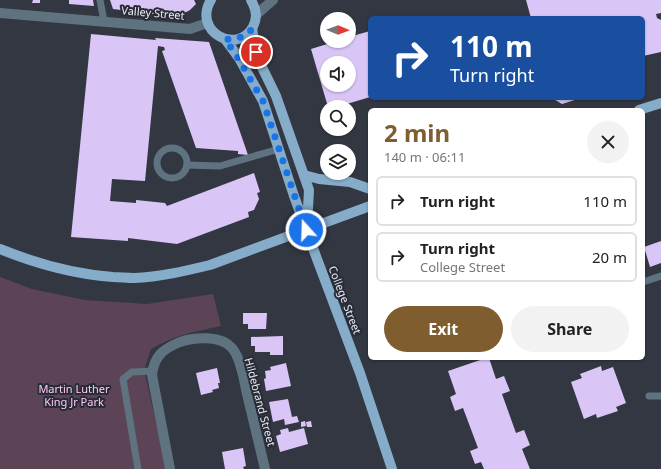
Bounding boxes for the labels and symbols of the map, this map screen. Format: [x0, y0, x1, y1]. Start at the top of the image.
street label: Valley Street [121, 2, 185, 23]
north arrow [320, 12, 356, 48]
pin [239, 35, 273, 69]
position arrow [285, 209, 327, 251]
street label: College Street [326, 264, 365, 336]
street label: Hildebrand Street [241, 356, 280, 448]
park label: Martin Luther King Jr Park [38, 381, 110, 409]

